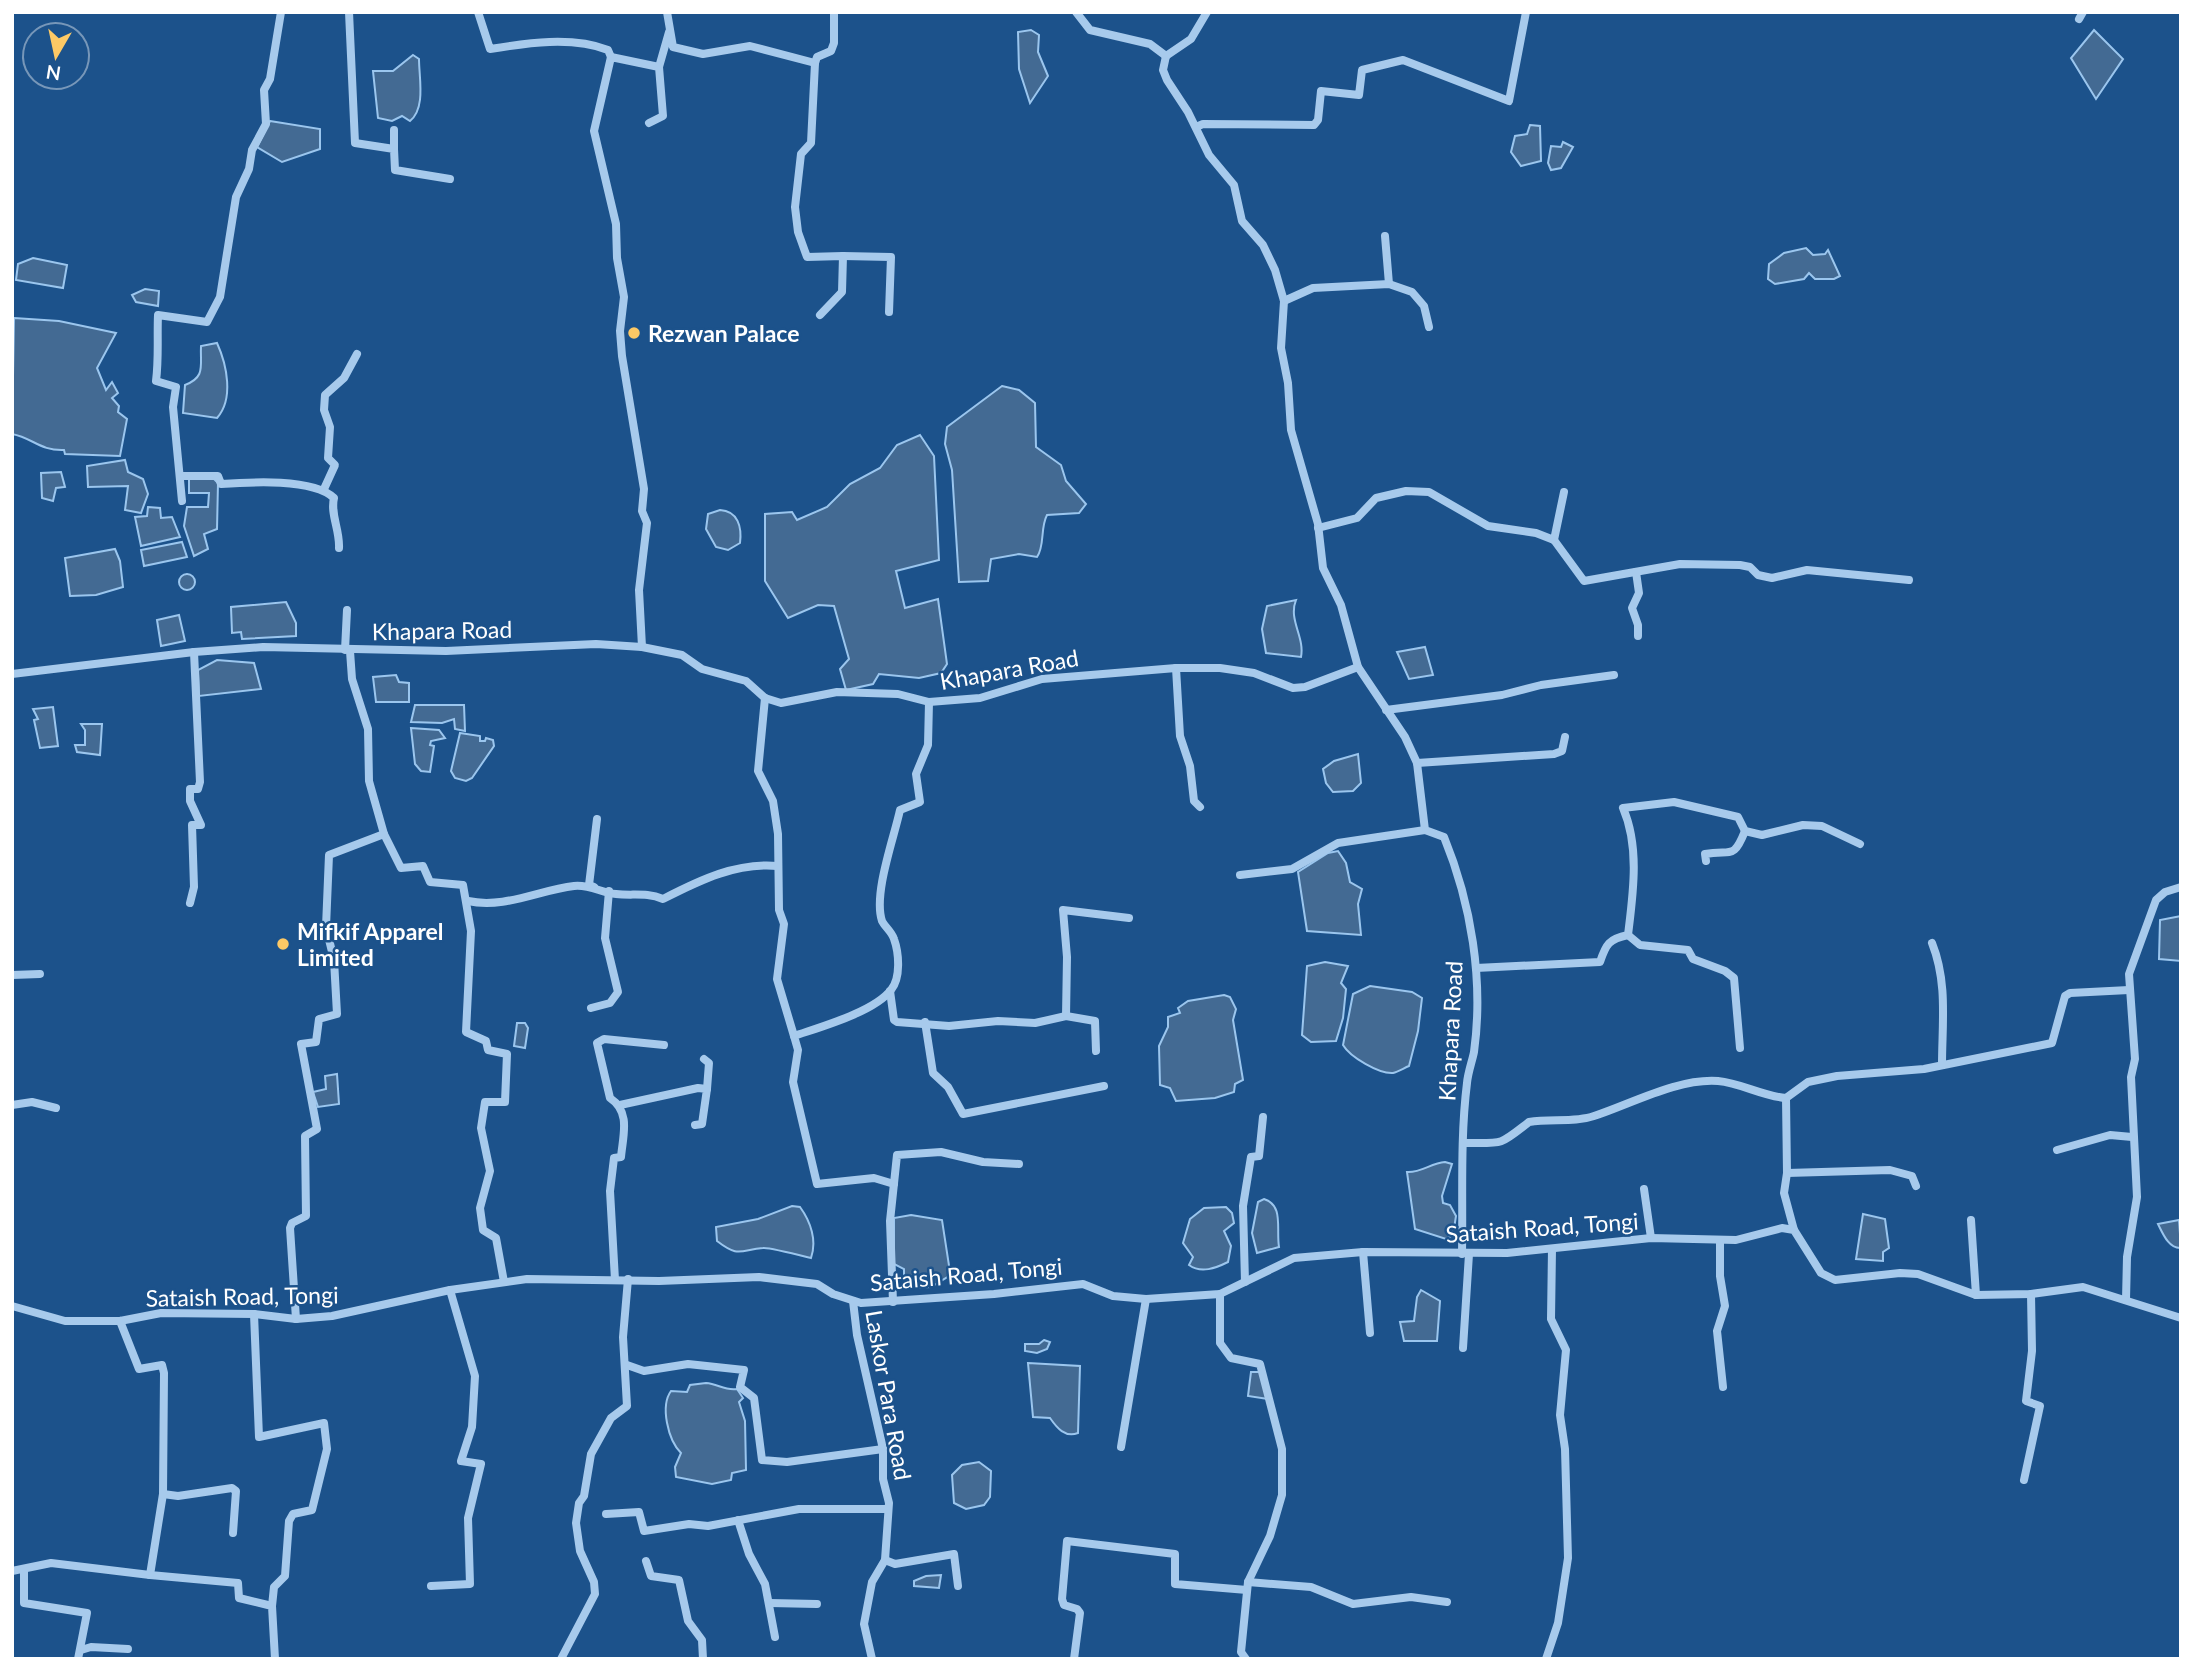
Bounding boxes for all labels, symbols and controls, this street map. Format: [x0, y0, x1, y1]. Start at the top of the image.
north arrow [21, 21, 91, 91]
text: N [44, 61, 62, 86]
place label: Rezwan Palace [648, 319, 800, 347]
marker: Rezwan Palace [626, 325, 642, 341]
street label: Khapara Road [372, 615, 512, 645]
street label: Khapara Road [937, 643, 1081, 695]
place label: Mifkif Apparel Limited [297, 917, 444, 971]
marker: Mifkif Apparel Limited [275, 936, 291, 952]
street label: Khapara Road [1432, 960, 1468, 1102]
street label: Sataish Road, Tongi [1445, 1206, 1639, 1248]
street label: Sataish Road, Tongi [869, 1252, 1063, 1296]
street label: Sataish Road, Tongi [145, 1280, 339, 1312]
street label: Laskor Para Road [860, 1308, 918, 1482]

